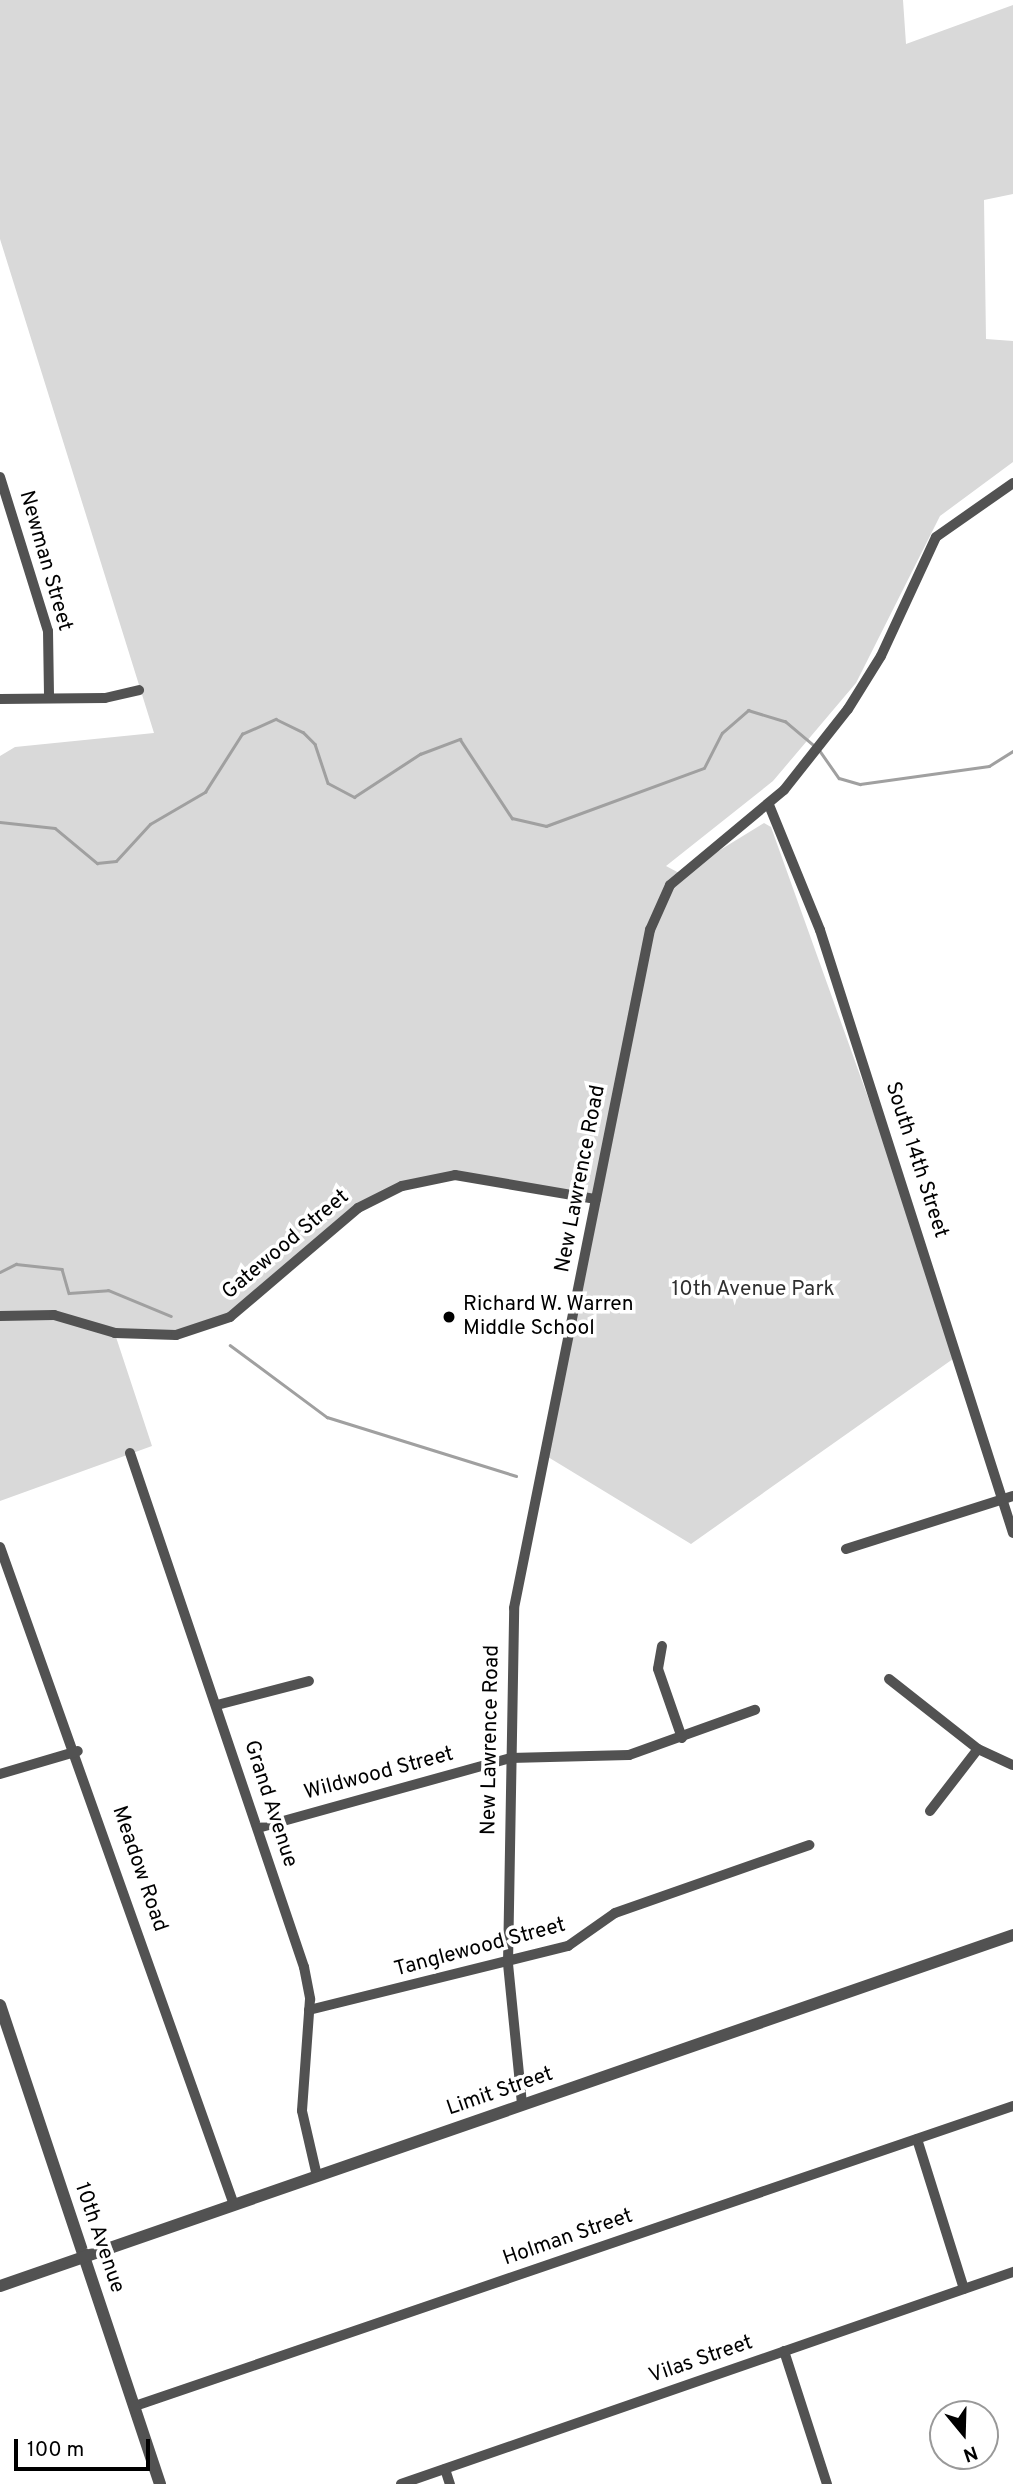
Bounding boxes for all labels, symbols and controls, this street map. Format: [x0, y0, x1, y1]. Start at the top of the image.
street label: Newman Street [13, 488, 77, 634]
street label: South 14th Street [879, 1079, 953, 1241]
street label: New Lawrence Road [550, 1083, 612, 1275]
street label: Gatewood Street [218, 1185, 354, 1305]
park label: 10th Avenue Park [671, 1277, 835, 1303]
place label: Richard W. Warren Middle School [463, 1292, 634, 1342]
marker: Richard W. Warren Middle School [441, 1309, 457, 1325]
street label: New Lawrence Road [477, 1645, 505, 1835]
street label: Grand Avenue [238, 1737, 302, 1871]
street label: Wildwood Street [301, 1742, 457, 1806]
street label: Meadow Road [106, 1803, 172, 1935]
street label: Tanglewood Street [392, 1913, 568, 1983]
street label: Limit Street [443, 2062, 557, 2122]
street label: 10th Avenue [68, 2179, 130, 2297]
street label: Holman Street [500, 2204, 636, 2272]
street label: Vilas Street [646, 2330, 756, 2390]
north arrow [929, 2400, 999, 2470]
scale bar [18, 2424, 154, 2468]
text: 100 m [27, 2437, 84, 2464]
text: N [960, 2439, 981, 2467]

